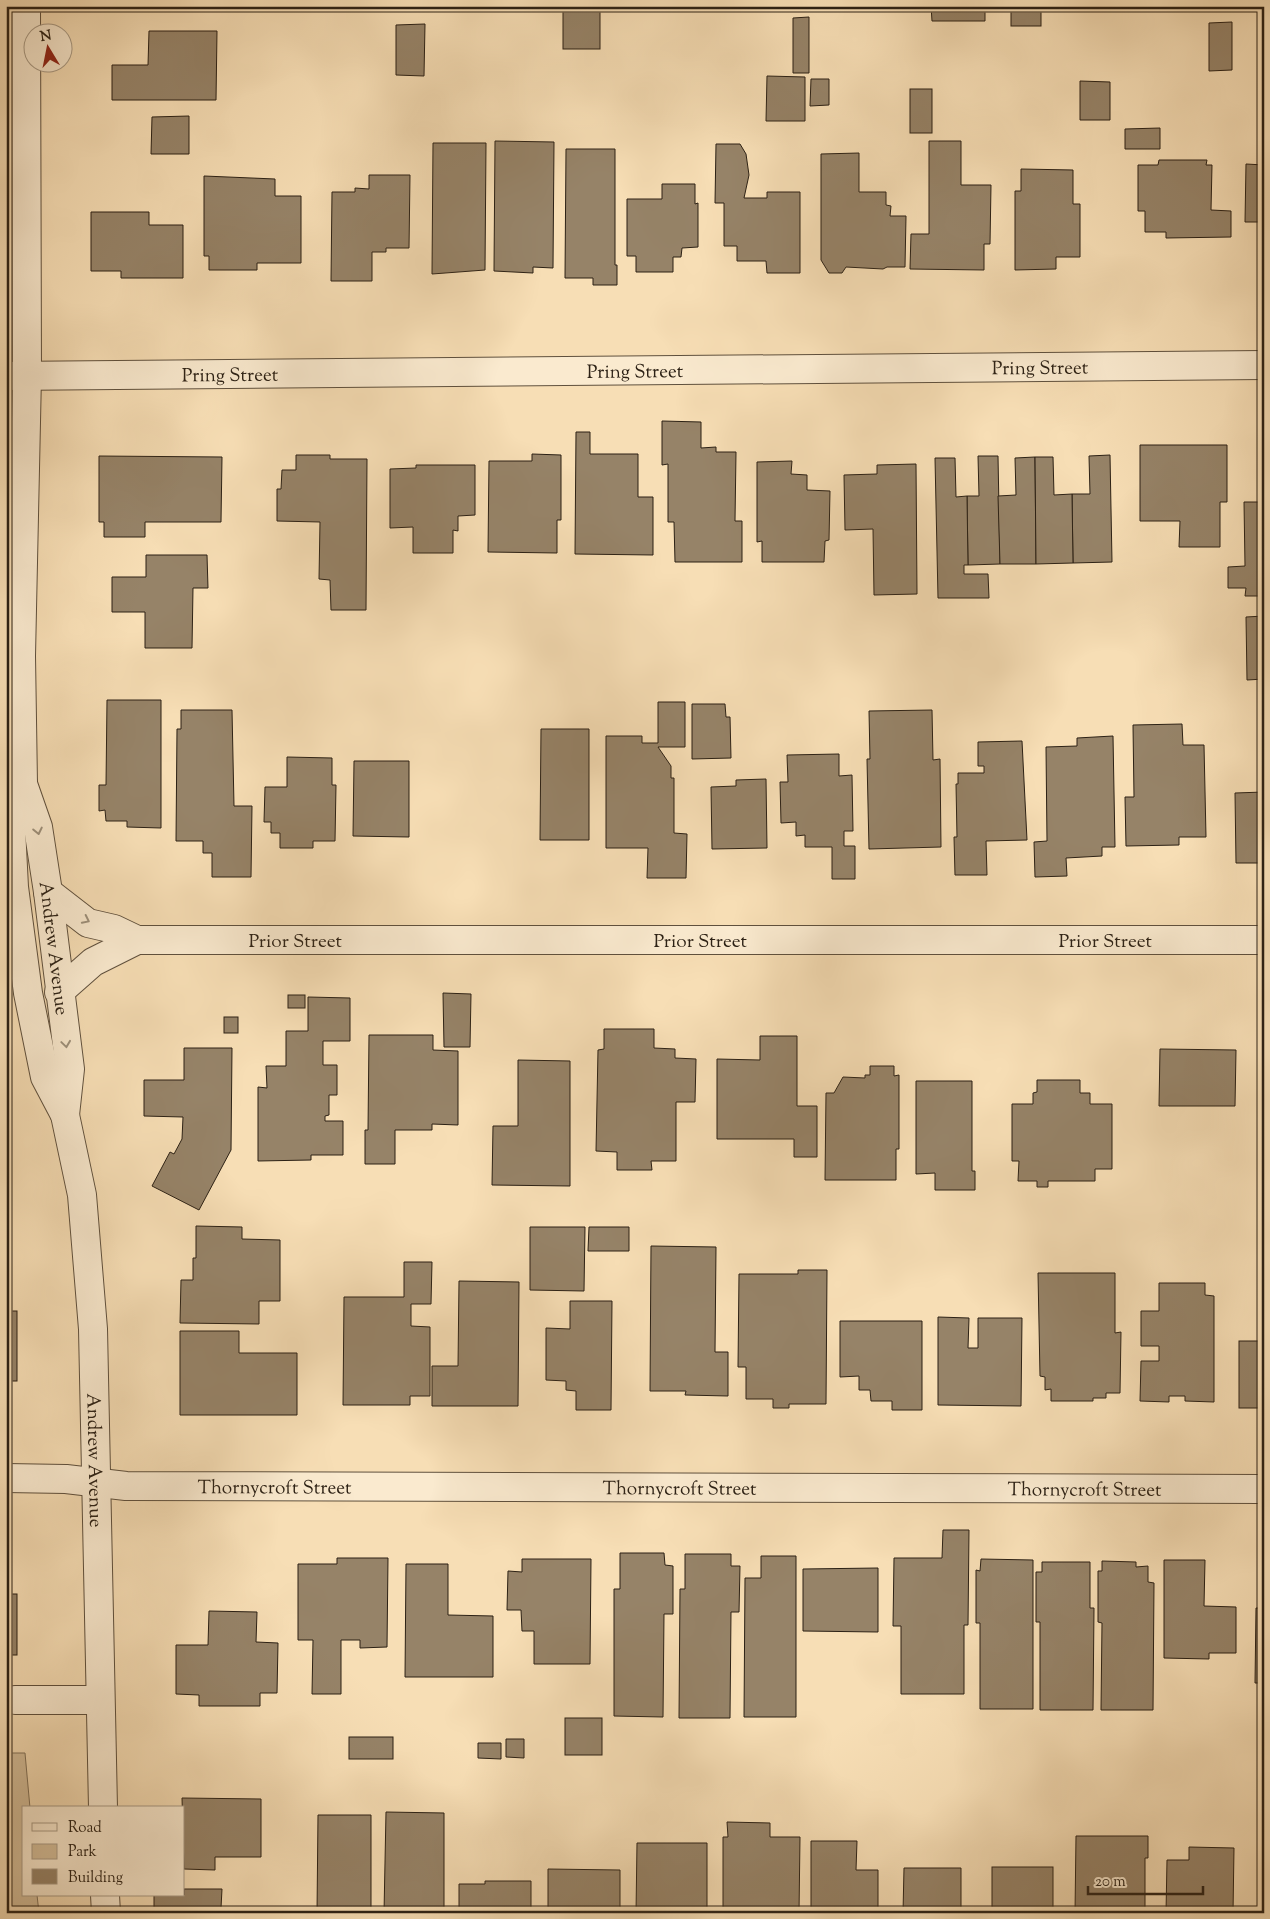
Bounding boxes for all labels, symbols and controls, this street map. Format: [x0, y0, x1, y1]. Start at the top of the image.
north arrow [22, 22, 72, 72]
text: N [39, 26, 53, 48]
street label: Pring Street [992, 356, 1089, 383]
street label: Pring Street [587, 359, 684, 387]
street label: Pring Street [182, 363, 279, 390]
one-way arrow [33, 826, 43, 835]
street label: Andrew Avenue [31, 880, 74, 1017]
one-way arrow [81, 914, 90, 924]
street label: Prior Street [248, 929, 343, 956]
street label: Prior Street [653, 929, 748, 956]
street label: Prior Street [1058, 929, 1153, 956]
one-way arrow [61, 1039, 71, 1048]
street label: Andrew Avenue [78, 1393, 108, 1528]
street label: Thornycroft Street [198, 1475, 352, 1503]
street label: Thornycroft Street [603, 1476, 757, 1504]
street label: Thornycroft Street [1008, 1477, 1162, 1505]
legend [22, 1806, 185, 1896]
text: Road [68, 1818, 102, 1839]
text: Park [68, 1842, 97, 1863]
scale bar [1088, 1864, 1202, 1896]
text: Building [68, 1868, 123, 1889]
text: 20 m [1095, 1872, 1126, 1893]

